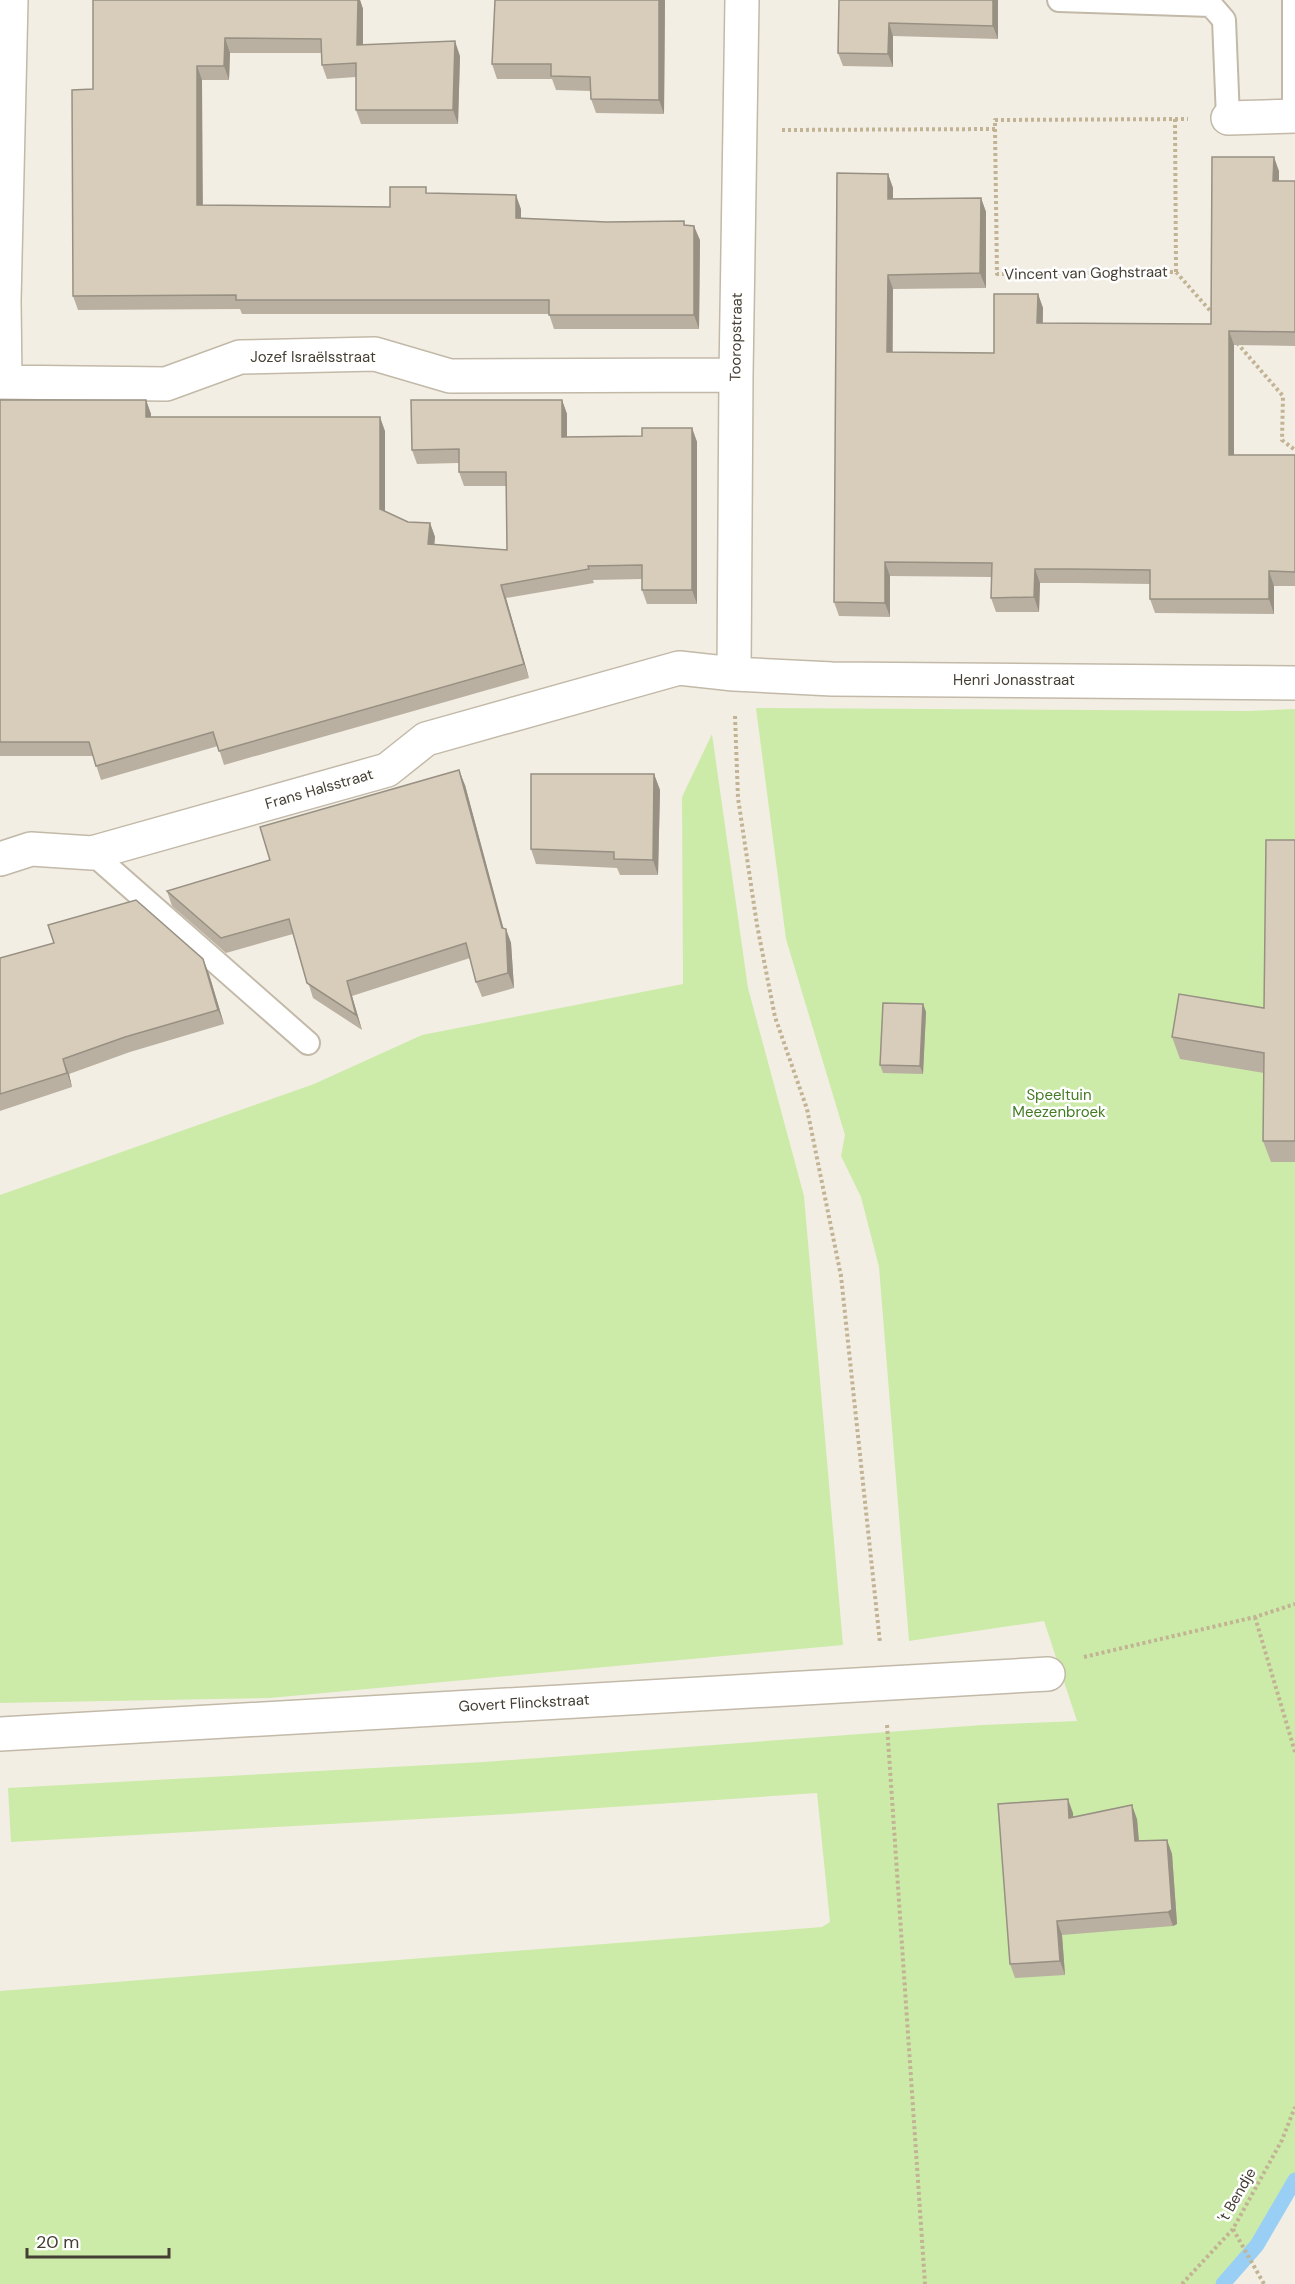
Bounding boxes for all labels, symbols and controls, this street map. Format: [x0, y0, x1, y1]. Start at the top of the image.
street label: Vincent van Goghstraat [1004, 262, 1168, 284]
street label: Tooropstraat [725, 292, 747, 382]
street label: Jozef Israëlsstraat [250, 347, 376, 367]
street label: Henri Jonasstraat [953, 670, 1075, 690]
street label: Frans Halsstraat [263, 764, 376, 814]
park label: Speeltuin Meezenbroek [1012, 1085, 1106, 1122]
street label: Govert Flinckstraat [458, 1690, 590, 1716]
street label: 't Bendje [1213, 2164, 1261, 2226]
scale bar [27, 2221, 170, 2259]
text: 20 m [36, 2230, 79, 2254]

